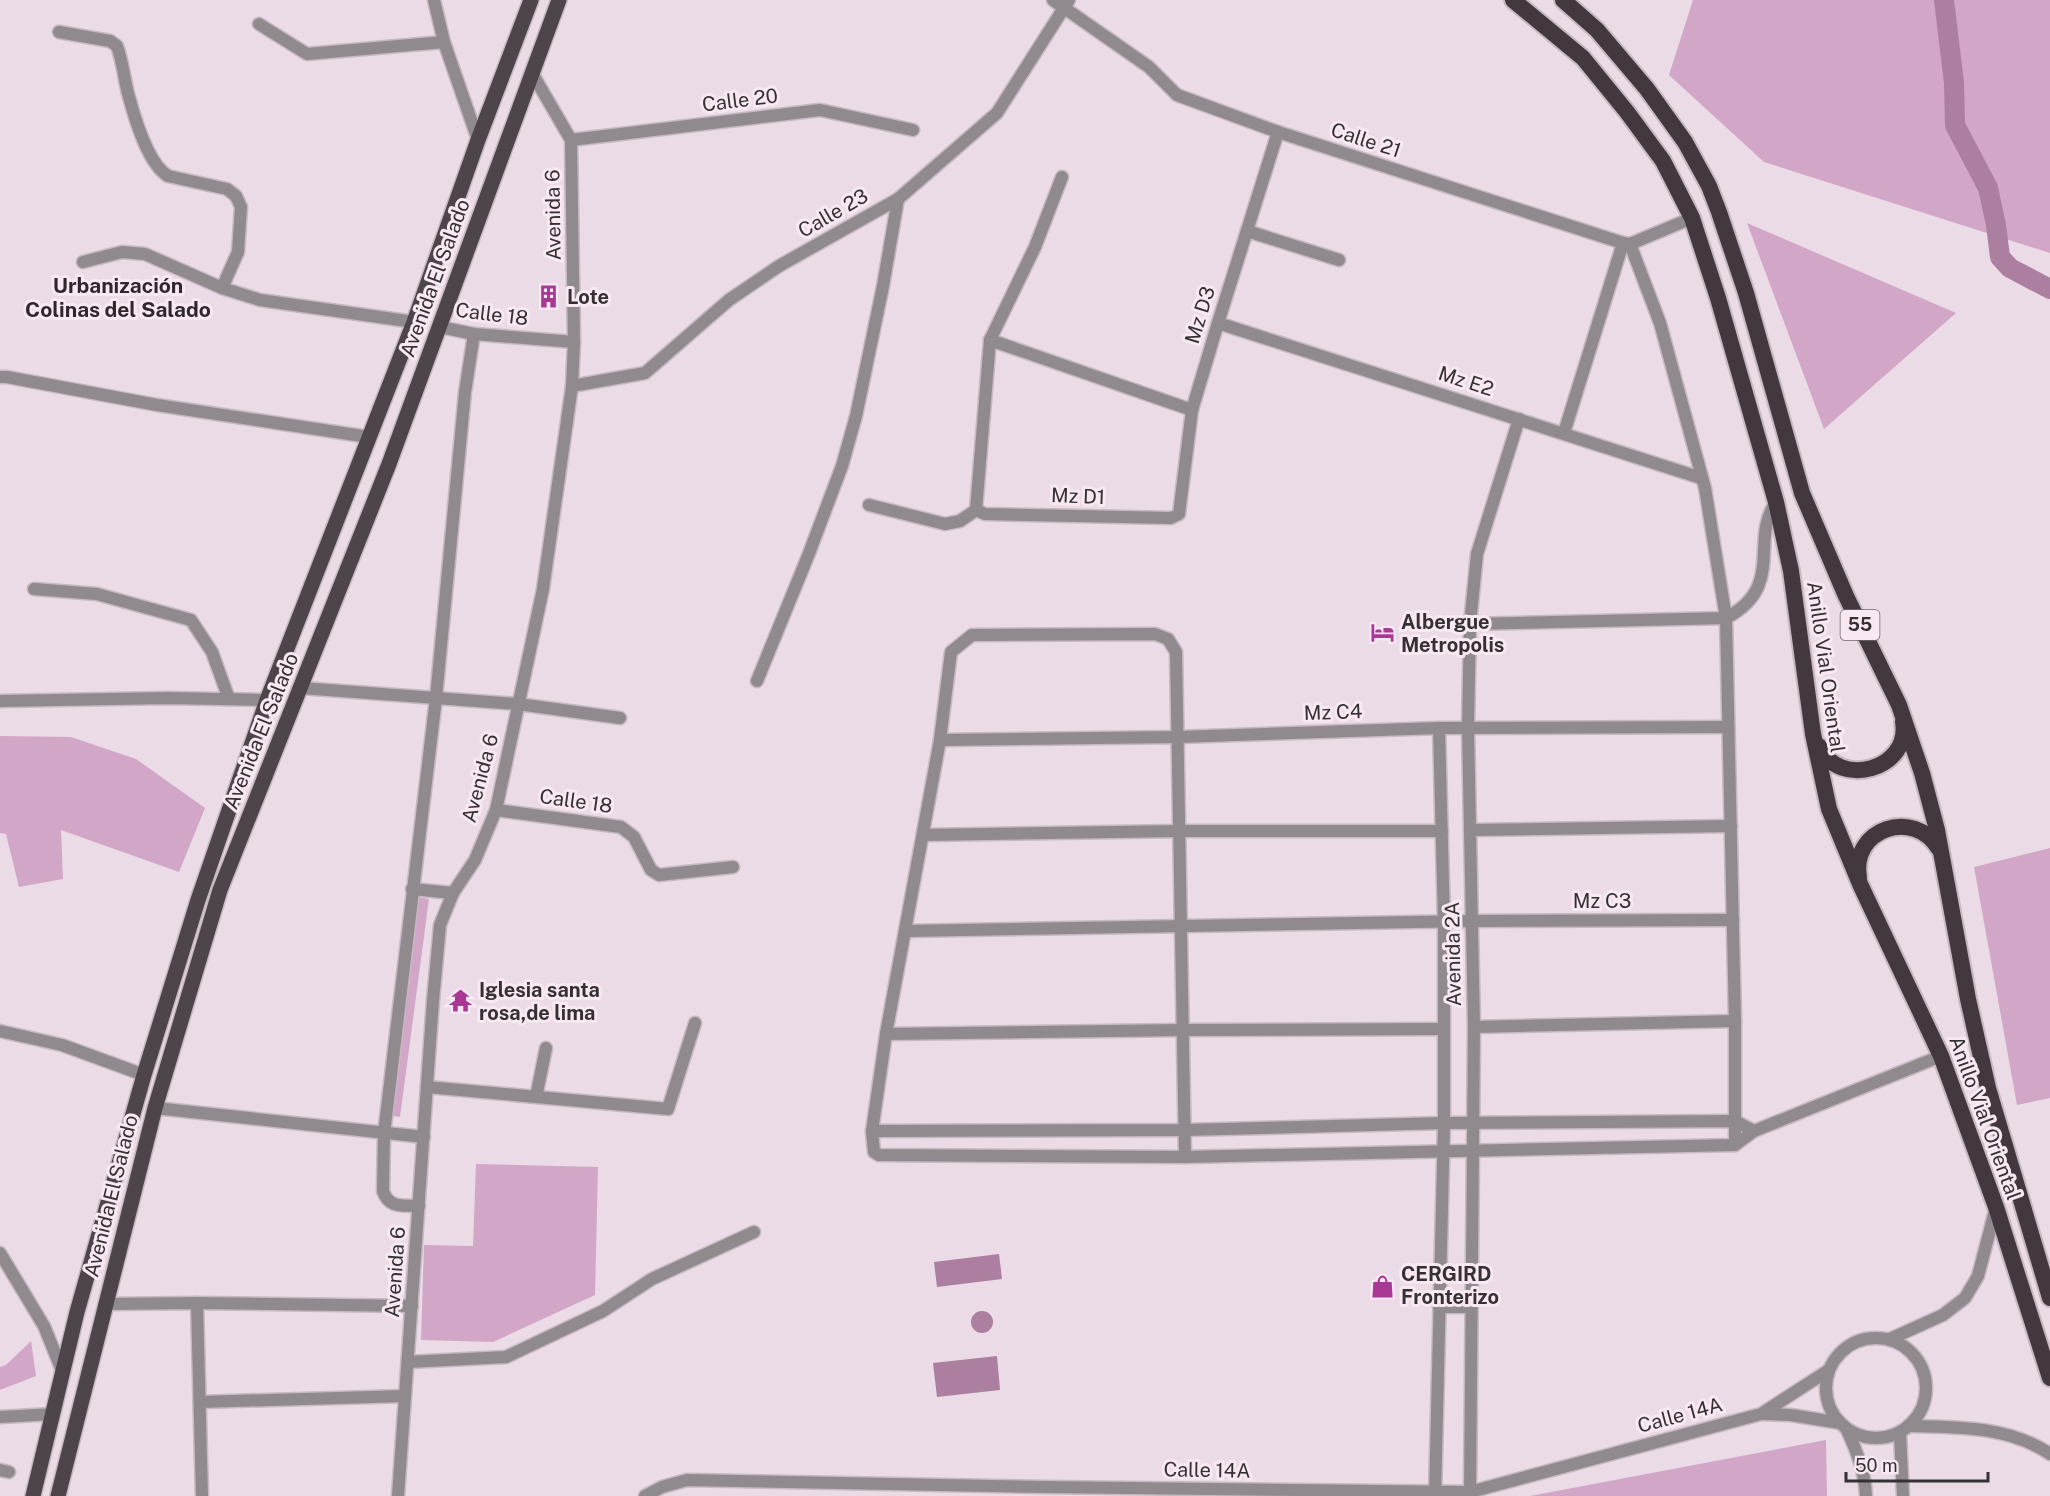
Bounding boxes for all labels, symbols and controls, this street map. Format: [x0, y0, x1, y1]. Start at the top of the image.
street label: Calle 20 [701, 83, 779, 117]
street label: Calle 21 [1328, 117, 1404, 163]
street label: Avenida 6 [540, 169, 566, 261]
street label: Calle 23 [794, 183, 872, 243]
street label: Avenida El Salado [395, 196, 475, 360]
district label: Urbanización Colinas del Salado [25, 273, 211, 322]
street label: Mz D3 [1180, 283, 1220, 347]
building icon: Lote [536, 284, 562, 310]
place label: Lote [567, 285, 609, 309]
street label: Calle 18 [454, 298, 530, 330]
street label: Mz E2 [1435, 361, 1497, 401]
street label: Mz D1 [1050, 483, 1106, 509]
street label: Anillo Vial Oriental [1802, 580, 1850, 754]
place label: Albergue Metropolis [1401, 610, 1504, 657]
road number: 55 [1840, 610, 1880, 640]
hotel icon: Albergue Metropolis [1370, 620, 1396, 646]
street label: Avenida El Salado [219, 649, 303, 813]
street label: Mz C4 [1303, 699, 1363, 725]
street label: Avenida 6 [457, 731, 503, 825]
street label: Calle 18 [538, 784, 614, 818]
street label: Mz C3 [1573, 889, 1631, 913]
street label: Avenida 2A [1440, 901, 1466, 1007]
place label: Iglesia santa rosa,de lima [479, 978, 600, 1025]
temple icon: Iglesia santa rosa,de lima [448, 988, 474, 1014]
street label: Anillo Vial Oriental [1944, 1033, 2026, 1203]
street label: Avenida El Salado [79, 1112, 143, 1280]
street label: Avenida 6 [380, 1226, 410, 1318]
place label: CERGIRD Fronterizo [1401, 1262, 1499, 1309]
shop icon: CERGIRD Fronterizo [1370, 1273, 1396, 1299]
street label: Calle 14A [1635, 1392, 1725, 1438]
scale bar [1846, 1445, 1988, 1483]
text: 50 m [1855, 1455, 1898, 1476]
street label: Calle 14A [1163, 1457, 1251, 1483]

